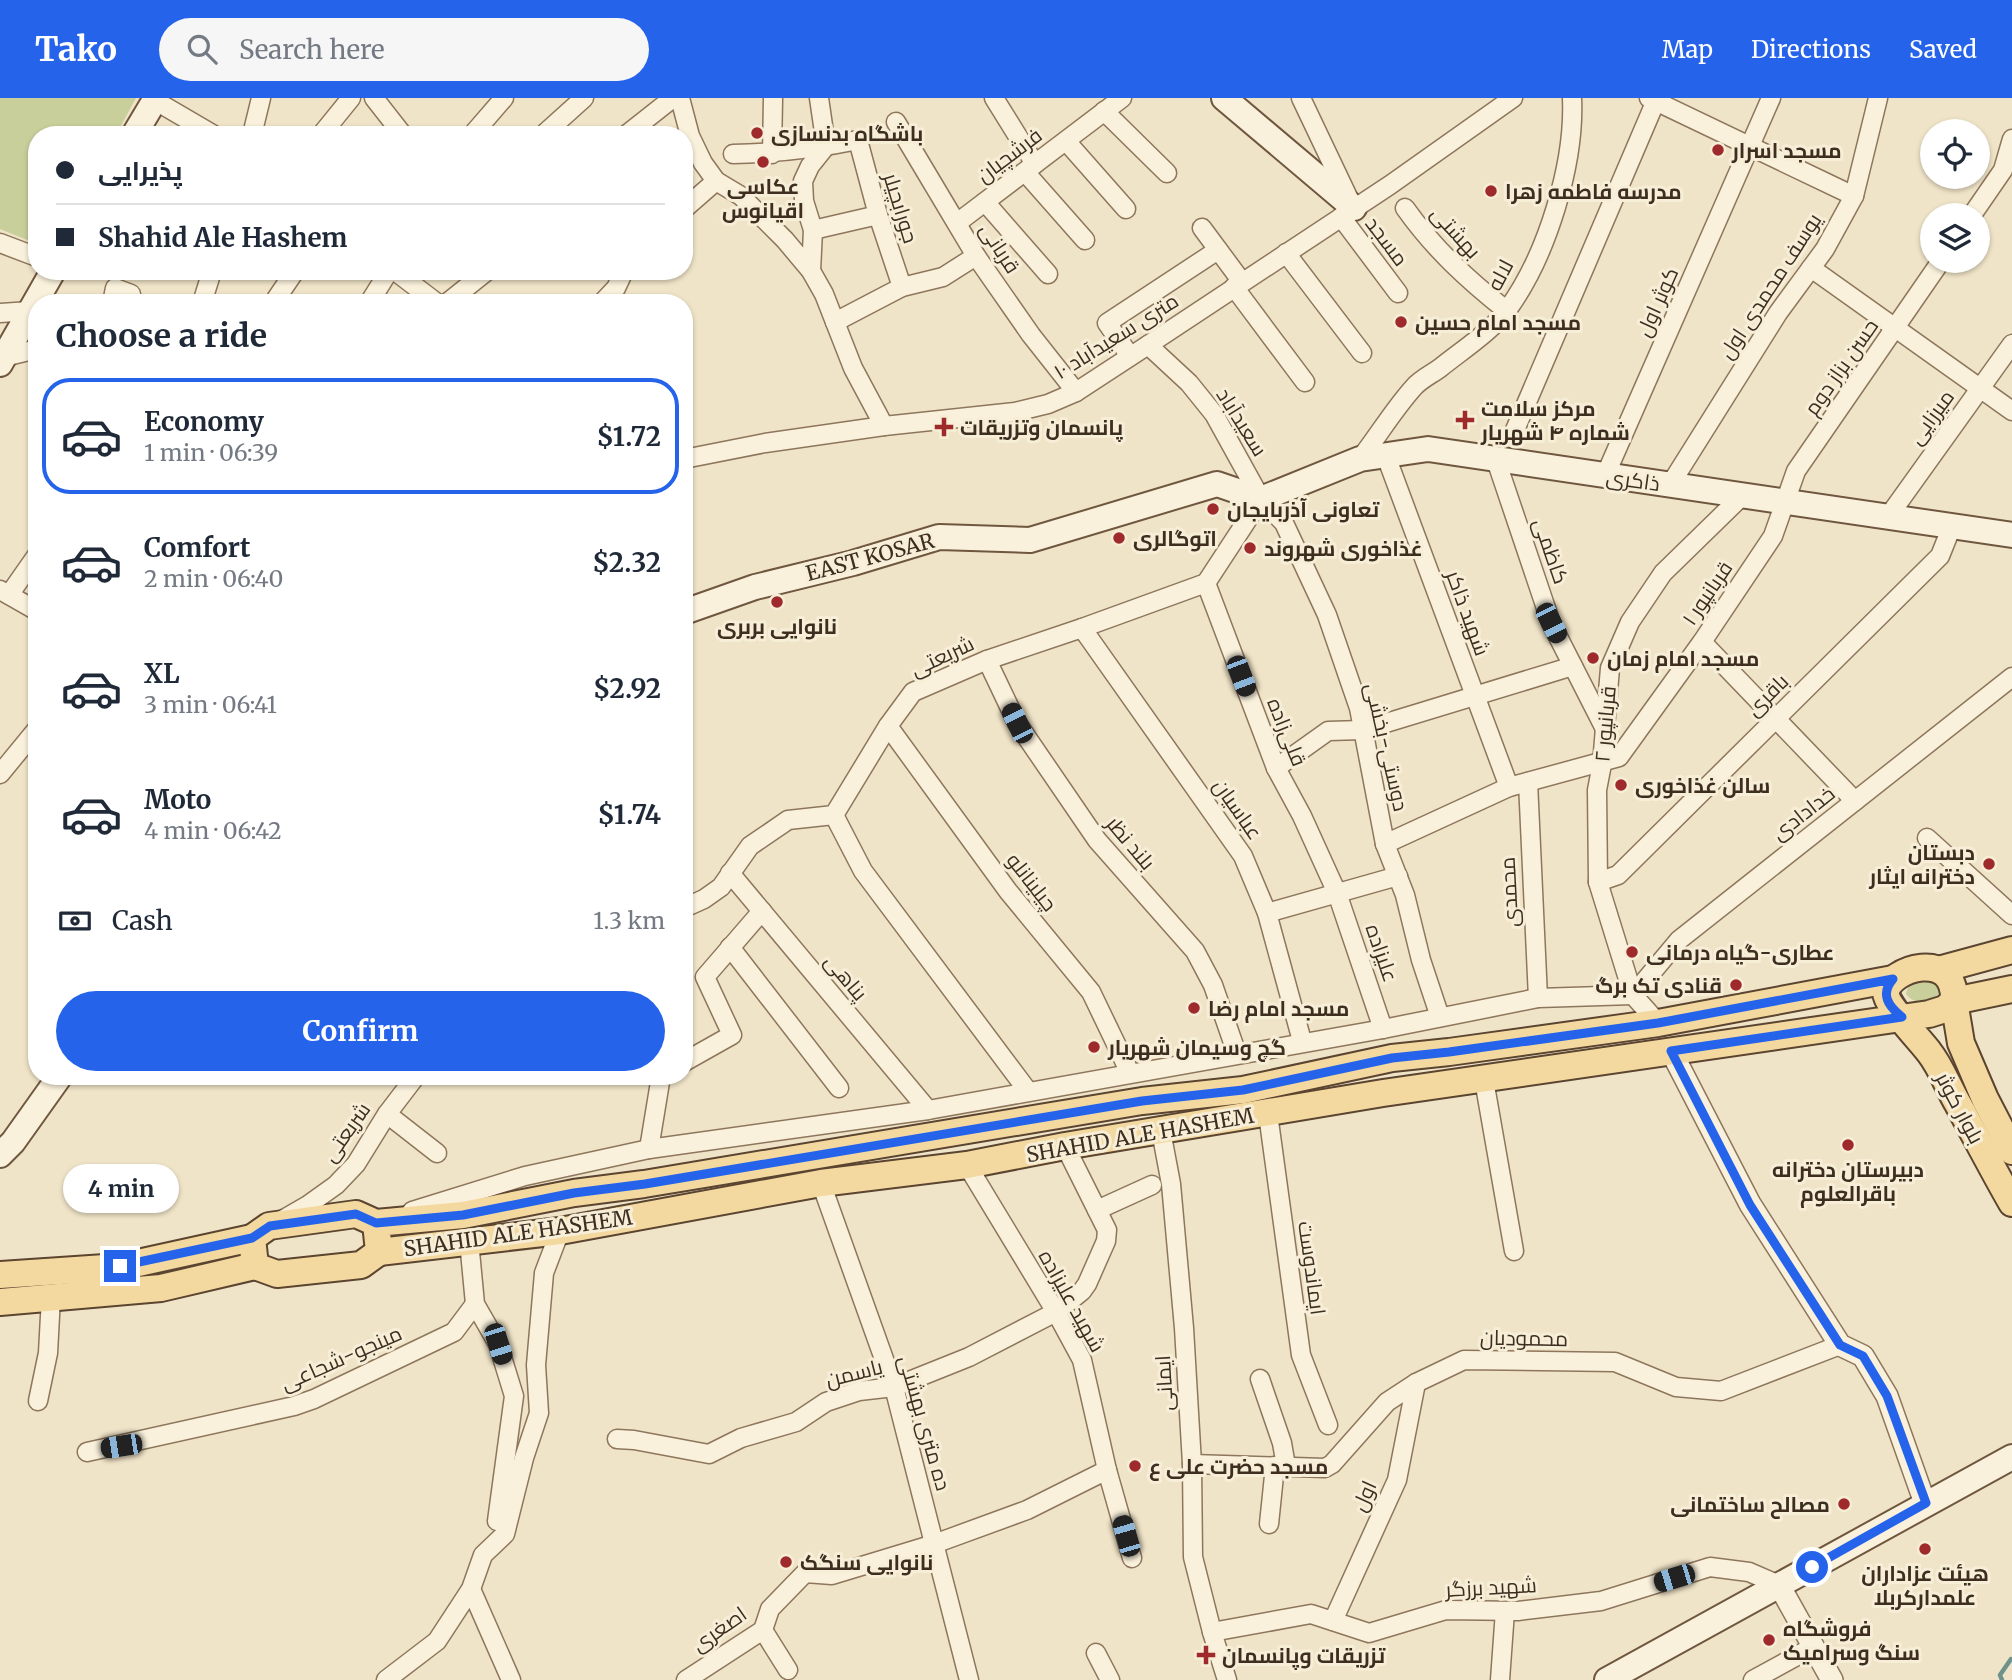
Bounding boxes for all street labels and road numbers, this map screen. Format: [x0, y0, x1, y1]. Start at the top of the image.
street label: فرشچیان [971, 122, 1048, 189]
street label: جورابچیلر [876, 169, 924, 247]
street label: بهشتی [1425, 200, 1487, 264]
street label: یوسف محمدی اول [1713, 208, 1827, 364]
street label: مسجد [1360, 211, 1414, 271]
street label: قربانی [974, 218, 1026, 278]
street label: لاله [1481, 255, 1519, 295]
street label: کوثر اول [1630, 263, 1684, 341]
street label: ۱۰ متری سعیدآباد [1049, 287, 1183, 385]
street label: حسن بزاز دوم [1798, 313, 1885, 421]
street label: سعیدآباد [1210, 383, 1274, 461]
street label: میرزایی [1902, 384, 1960, 450]
street label: ذاکری [1604, 463, 1662, 497]
street label: کاظمی [1527, 515, 1575, 587]
street label: EAST KOSAR [803, 527, 937, 587]
street label: قربانپور ۱ [1676, 556, 1738, 630]
street label: شهید ذاکر [1440, 566, 1496, 659]
street label: شریعتی [906, 630, 978, 682]
street label: باقری [1740, 668, 1794, 722]
street label: دوستی-بخشی [1359, 680, 1415, 814]
street label: قربانپور ۲ [1588, 685, 1622, 763]
street label: قلی‌زاده [1261, 694, 1313, 770]
street label: عباسیان [1207, 773, 1269, 845]
street label: خدادادی [1766, 780, 1840, 846]
street label: بلند نظر [1100, 810, 1161, 875]
street label: چیلینانلو [1000, 847, 1063, 917]
street label: محمدی [1494, 856, 1524, 928]
street label: علیزاده [1360, 921, 1404, 985]
street label: پناهی [818, 948, 874, 1007]
street label: بلوار کوثر [1929, 1067, 1990, 1149]
street label: شریعتی [316, 1097, 376, 1167]
street label: SHAHID ALE HASHEM [1024, 1102, 1256, 1168]
street label: SHAHID ALE HASHEM [402, 1204, 634, 1262]
street label: ایماندوست [1292, 1219, 1332, 1317]
street label: شهید علیزاده [1033, 1245, 1111, 1357]
street label: مینجو-شجاعی [276, 1319, 406, 1397]
street label: محمودیان [1480, 1324, 1568, 1352]
street label: ده متری بهشتی [893, 1352, 957, 1494]
street label: یاسمن [823, 1353, 886, 1393]
street label: ایمانی [1149, 1354, 1179, 1412]
street label: اول [1345, 1476, 1383, 1516]
street label: شهید برزگر [1444, 1571, 1537, 1603]
street label: اصغری [686, 1600, 752, 1658]

